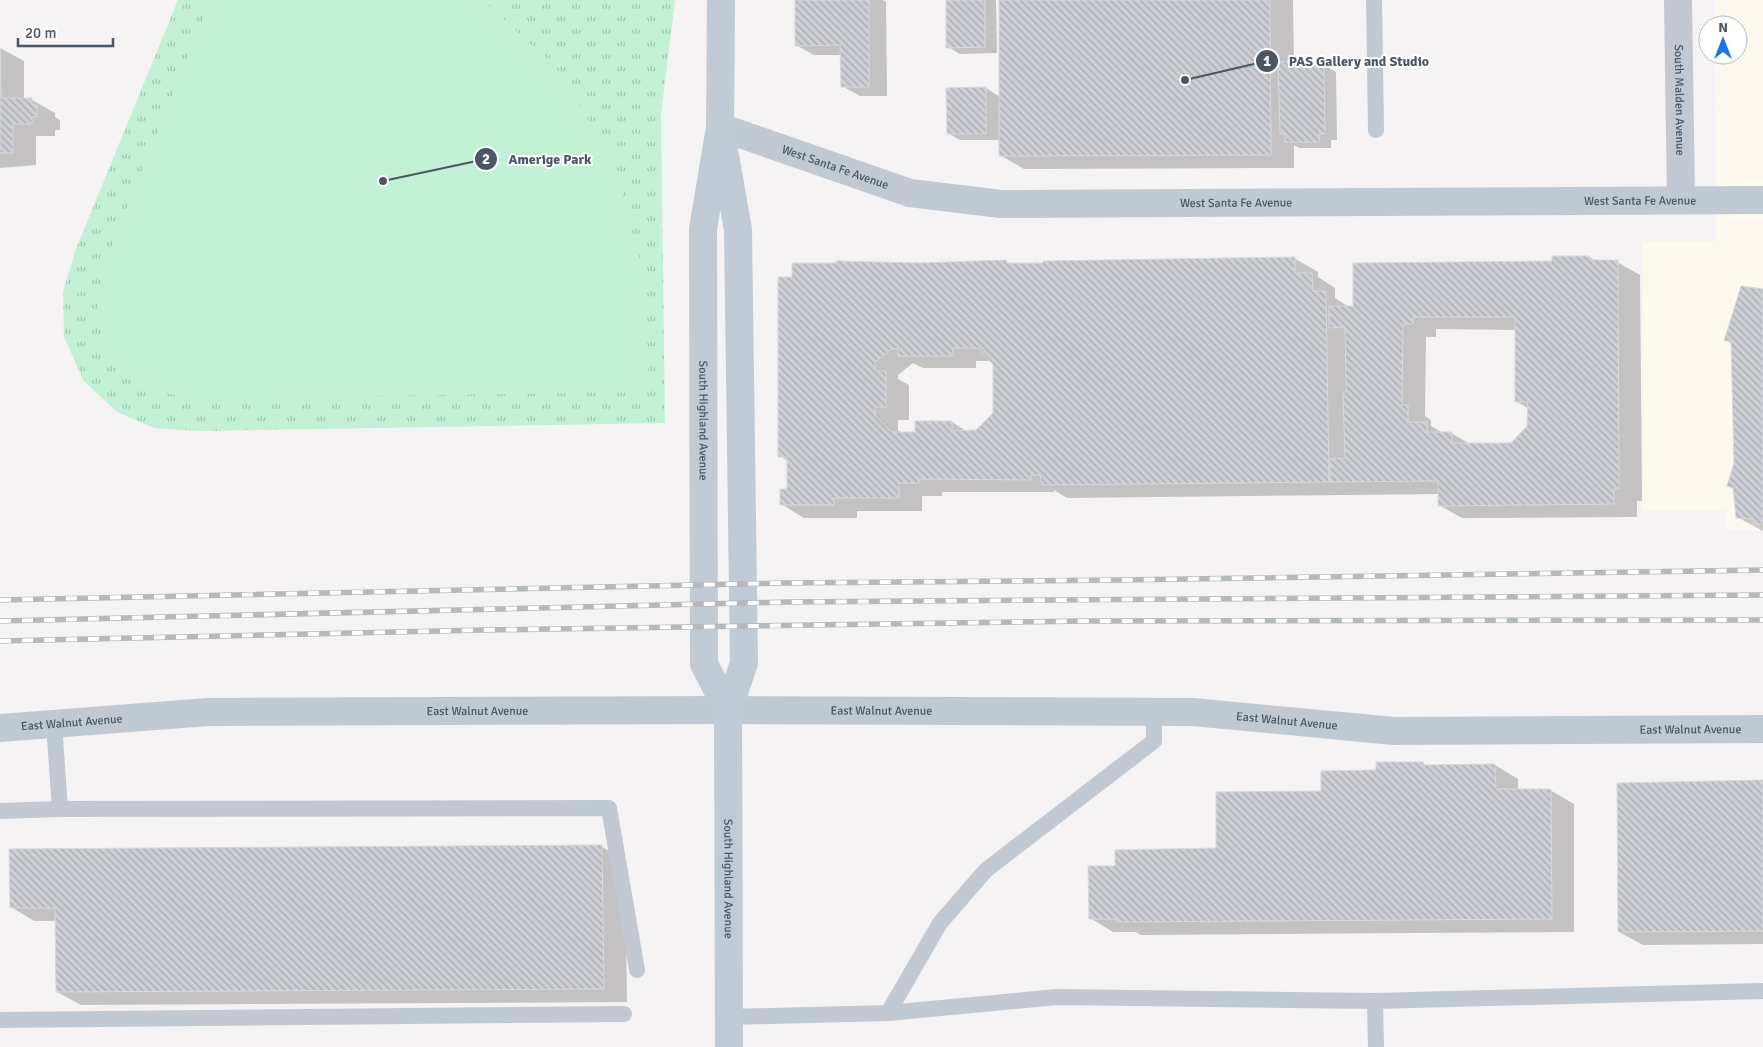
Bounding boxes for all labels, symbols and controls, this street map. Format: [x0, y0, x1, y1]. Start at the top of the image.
scale bar [18, 15, 112, 47]
north arrow [1698, 15, 1748, 65]
text: N [1718, 19, 1728, 36]
text: 20 m [25, 24, 56, 42]
street label: South Malden Avenue [1671, 44, 1687, 156]
callout: PAS Gallery and Studio [1254, 46, 1440, 75]
text: 1 [1263, 52, 1271, 70]
text: PAS Gallery and Studio [1289, 53, 1429, 70]
street label: West Santa Fe Avenue [780, 142, 891, 193]
callout: Amerige Park [474, 144, 602, 173]
text: 2 [482, 150, 490, 168]
text: Amerige Park [509, 151, 592, 168]
street label: West Santa Fe Avenue [1584, 193, 1696, 209]
street label: West Santa Fe Avenue [1180, 195, 1292, 211]
street label: South Highland Avenue [695, 361, 711, 481]
street label: East Walnut Avenue [830, 703, 932, 719]
street label: East Walnut Avenue [426, 704, 528, 719]
street label: East Walnut Avenue [1236, 709, 1338, 734]
street label: East Walnut Avenue [20, 712, 123, 734]
street label: East Walnut Avenue [1640, 722, 1741, 738]
street label: South Highland Avenue [720, 819, 736, 939]

